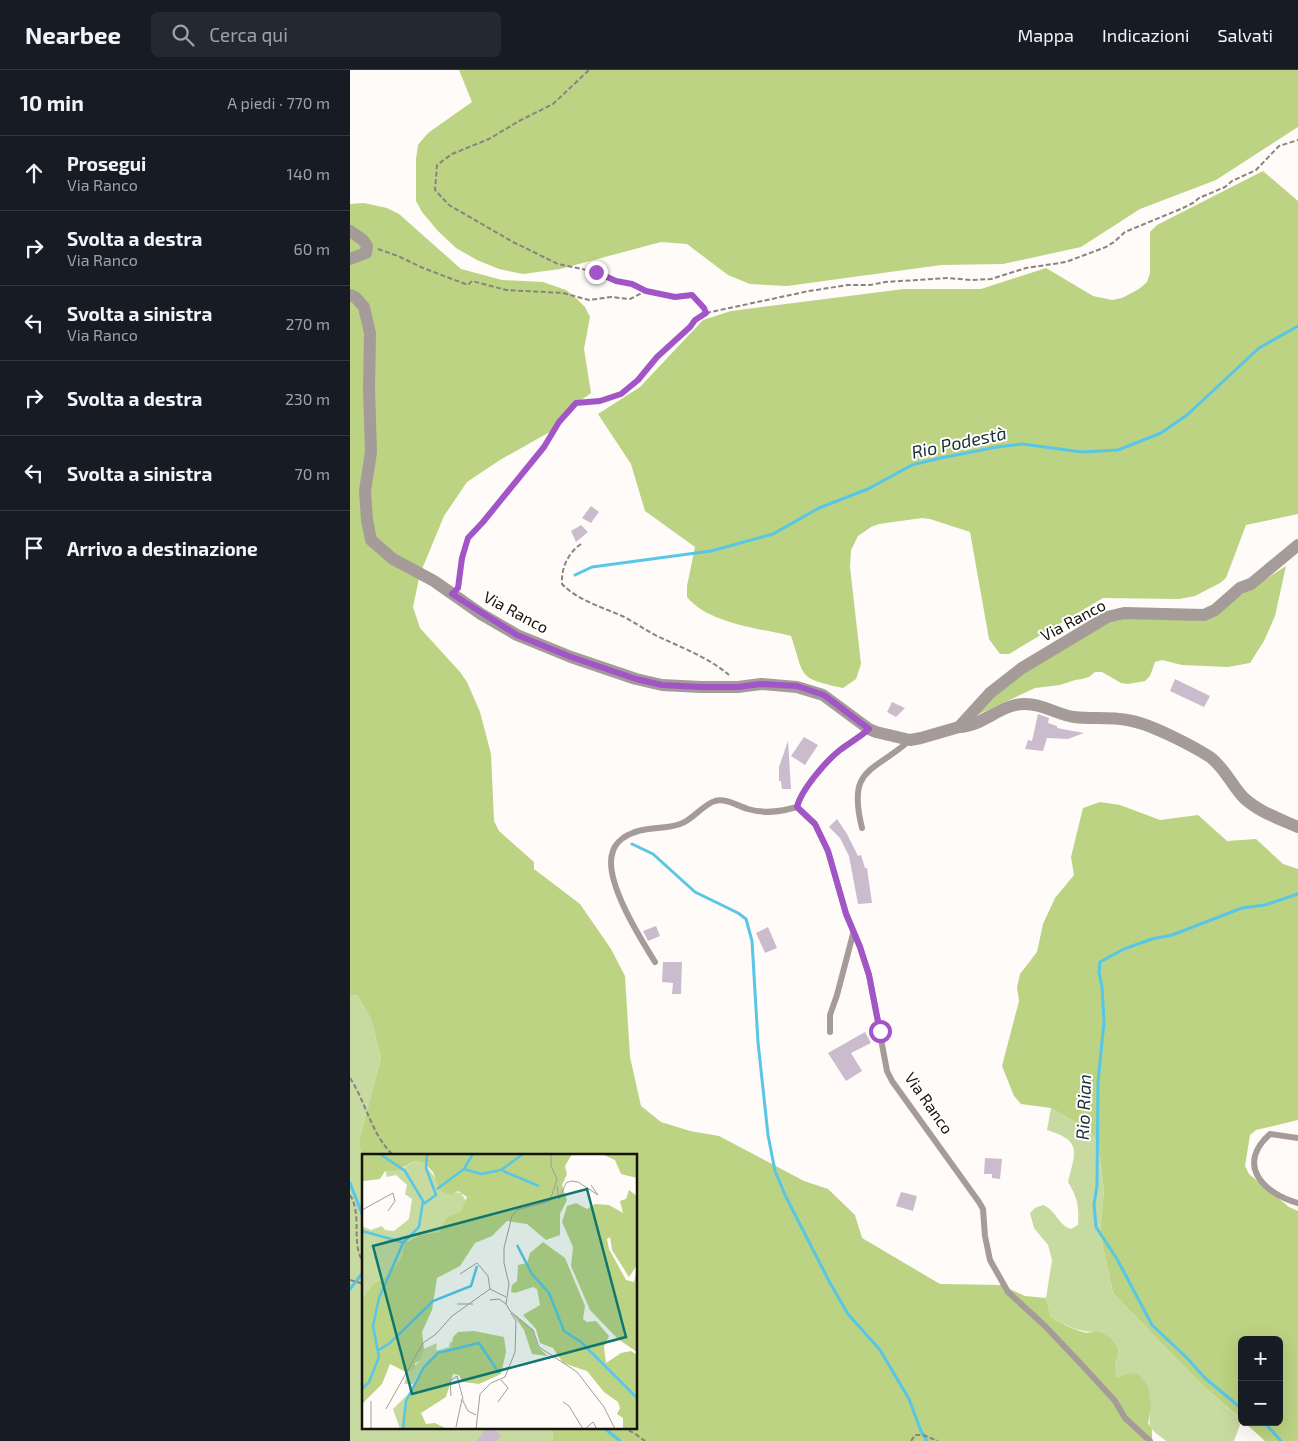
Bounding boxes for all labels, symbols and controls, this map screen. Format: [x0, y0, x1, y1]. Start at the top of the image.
search box [151, 12, 501, 57]
text: Nearbee [25, 20, 121, 49]
icon: search [169, 21, 197, 49]
text: Cerca qui [209, 23, 288, 46]
text: Mappa [1018, 24, 1074, 46]
text: Indicazioni [1102, 24, 1189, 46]
text: Salvati [1217, 24, 1273, 46]
text: 10 min [20, 90, 84, 115]
text: A piedi · 770 m [227, 93, 330, 112]
text: Prosegui [67, 152, 146, 175]
icon: ahead [20, 159, 48, 187]
text: 140 m [287, 164, 330, 183]
text: Via Ranco [67, 175, 138, 194]
text: Svolta a destra [67, 227, 202, 250]
icon: right [20, 234, 48, 262]
text: 60 m [294, 239, 330, 258]
text: Via Ranco [67, 250, 138, 269]
route end [585, 261, 608, 284]
text: Svolta a sinistra [67, 302, 212, 325]
icon: left [20, 309, 48, 337]
text: 270 m [286, 314, 330, 333]
text: Via Ranco [67, 325, 138, 344]
icon: right [20, 384, 48, 412]
text: Svolta a destra [67, 387, 202, 410]
text: 230 m [285, 389, 330, 408]
water label: Rio Podestà [909, 421, 1008, 463]
icon: left [20, 459, 48, 487]
text: Svolta a sinistra [67, 462, 212, 485]
text: 70 m [295, 464, 330, 483]
icon: arrive [20, 534, 48, 562]
text: Arrivo a destinazione [67, 537, 258, 560]
street label: Via Ranco [481, 587, 552, 637]
street label: Via Ranco [1037, 595, 1108, 645]
route start [869, 1020, 892, 1043]
street label: Via Ranco [901, 1068, 958, 1137]
water label: Rio Rian [1071, 1074, 1095, 1140]
inset map [362, 1154, 638, 1428]
map controls [1238, 1336, 1283, 1426]
button: + [1238, 1336, 1283, 1381]
button: − [1238, 1381, 1283, 1426]

